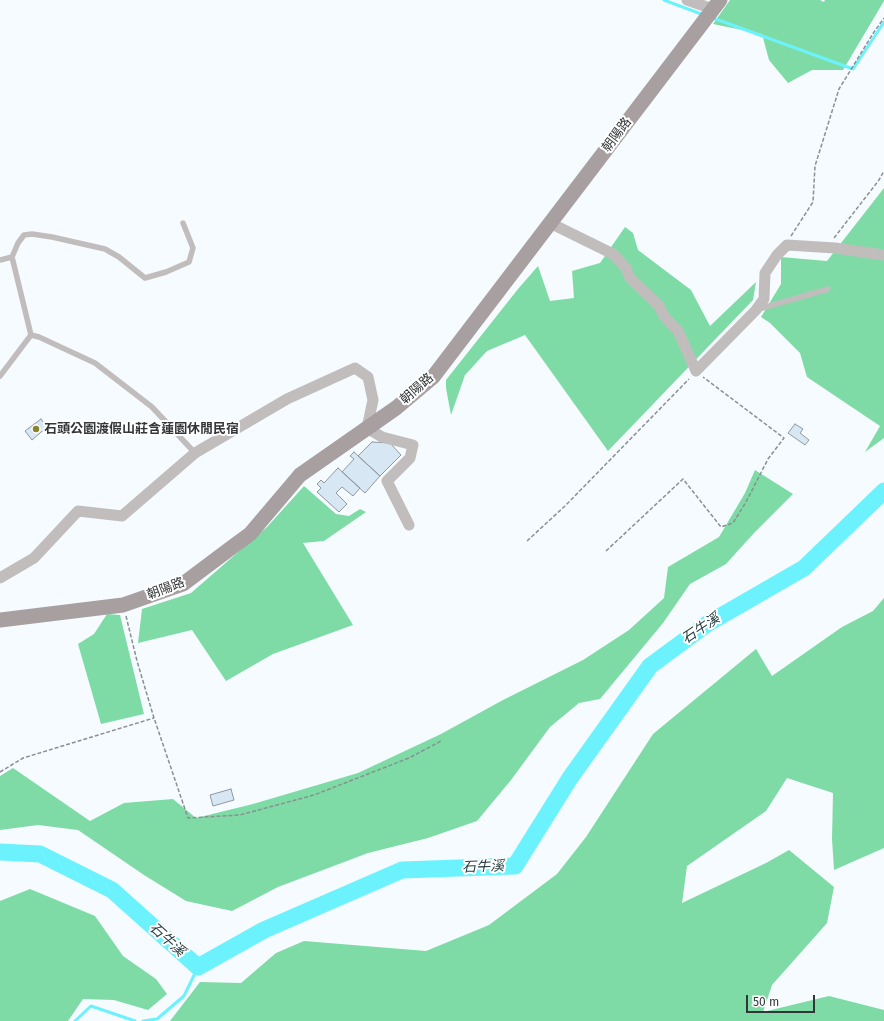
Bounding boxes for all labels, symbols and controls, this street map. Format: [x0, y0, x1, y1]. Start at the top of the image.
street label: 朝陽路 [599, 115, 635, 155]
street label: 朝陽路 [397, 370, 437, 408]
place label: 石頭公園渡假山莊含蓮園休閒民宿 [44, 421, 239, 437]
marker: 石頭公園渡假山莊含蓮園休閒民宿 [31, 424, 41, 434]
street label: 朝陽路 [145, 575, 187, 603]
water label: 石牛溪 [679, 610, 723, 648]
water label: 石牛溪 [462, 858, 504, 876]
water label: 石牛溪 [146, 920, 188, 960]
scale bar [748, 987, 817, 1013]
text: 50 m [753, 995, 779, 1009]

